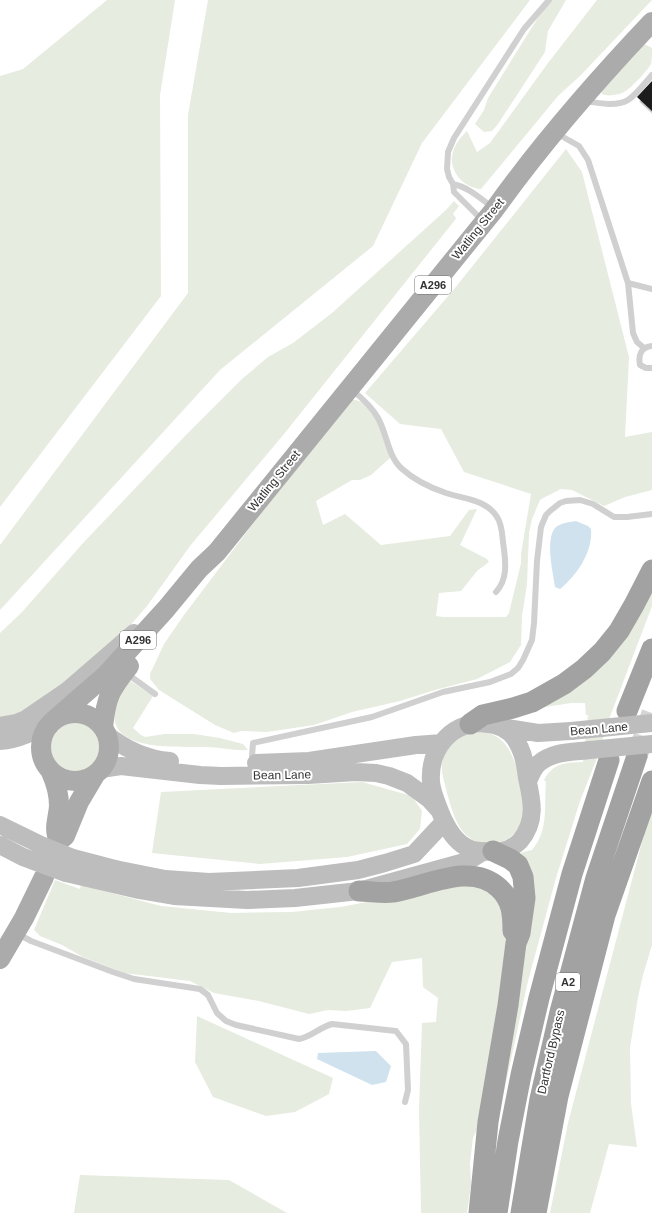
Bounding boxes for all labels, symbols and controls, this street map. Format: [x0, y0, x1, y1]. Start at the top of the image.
street label: Watling Street [449, 195, 507, 263]
road number: A296 [415, 276, 451, 294]
street label: Watling Street [245, 447, 303, 515]
road number: A296 [120, 631, 156, 649]
street label: Bean Lane [569, 719, 629, 739]
street label: Bean Lane [253, 767, 311, 783]
road number: A2 [556, 973, 580, 991]
street label: Dartford Bypass [535, 1009, 567, 1095]

